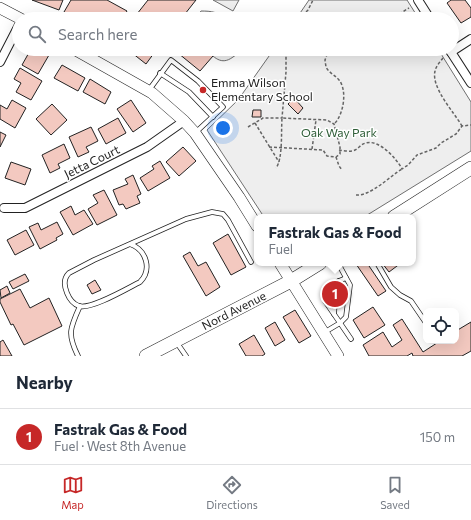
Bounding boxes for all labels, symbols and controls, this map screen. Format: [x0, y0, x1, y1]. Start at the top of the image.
search box [12, 12, 459, 56]
icon: search [26, 23, 48, 45]
text: Search here [58, 25, 137, 43]
place label: Emma Wilson Elementary School [211, 75, 313, 103]
marker: Emma Wilson Elementary School [198, 85, 208, 95]
your location [213, 118, 233, 138]
park label: Oak Way Park [301, 125, 378, 139]
street label: Jetta Court [62, 142, 122, 181]
popup [254, 214, 416, 266]
text: Fastrak Gas & Food [268, 223, 402, 241]
text: Fuel [268, 241, 293, 257]
pin: 1 [322, 279, 348, 309]
street label: Nord Avenue [199, 288, 268, 332]
map controls [423, 308, 459, 344]
button: locate [423, 308, 459, 344]
text: Nearby [16, 372, 73, 393]
text: Fastrak Gas & Food [54, 420, 187, 438]
text: 1 [26, 429, 32, 445]
text: 150 m [420, 429, 455, 445]
text: Fuel · West 8th Avenue [54, 438, 186, 454]
tab: Map [61, 474, 84, 511]
tab: Directions [206, 474, 258, 511]
tab: Saved [380, 474, 410, 511]

